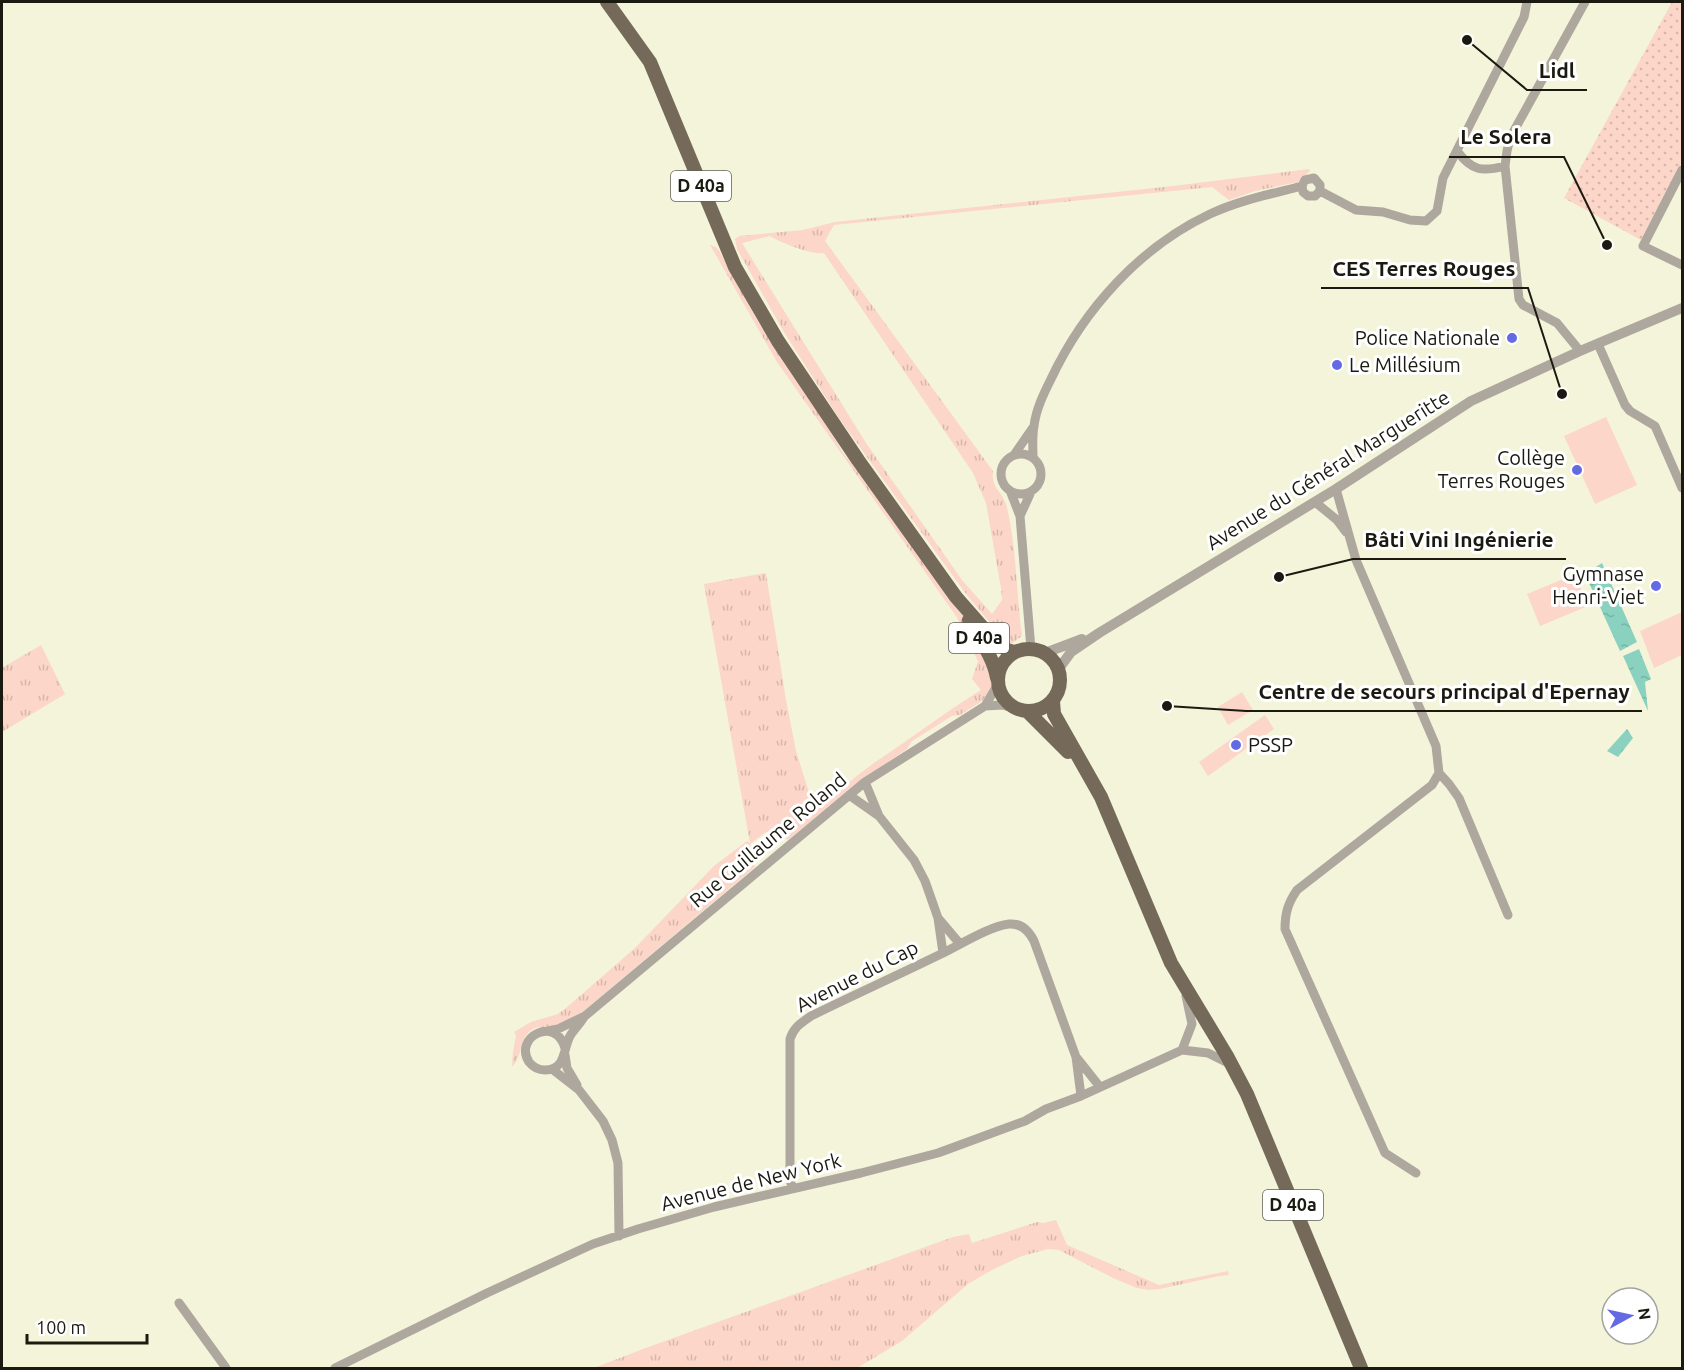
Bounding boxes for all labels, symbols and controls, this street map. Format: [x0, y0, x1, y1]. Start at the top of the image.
callout: Lidl [1527, 51, 1587, 90]
text: Lidl [1539, 58, 1575, 82]
callout: Le Solera [1449, 118, 1564, 157]
text: Le Solera [1460, 124, 1552, 148]
road number: D 40a [671, 171, 731, 201]
callout: CES Terres Rouges [1321, 249, 1528, 288]
text: CES Terres Rouges [1333, 256, 1516, 280]
place label: Police Nationale [1355, 326, 1500, 349]
marker: Police Nationale [1505, 331, 1519, 345]
place label: Le Millésium [1349, 353, 1461, 376]
marker: Le Millésium [1330, 358, 1344, 372]
street label: Avenue du Général Margueritte [1202, 385, 1454, 554]
place label: Collège Terres Rouges [1438, 446, 1565, 492]
marker: Collège Terres Rouges [1570, 463, 1584, 477]
callout: Bâti Vini Ingénierie [1353, 520, 1566, 559]
text: Bâti Vini Ingénierie [1364, 527, 1554, 551]
place label: Gymnase Henri-Viet [1552, 562, 1644, 608]
marker: Gymnase Henri-Viet [1649, 579, 1663, 593]
road number: D 40a [949, 623, 1009, 653]
callout: Centre de secours principal d'Epernay [1246, 672, 1642, 711]
text: Centre de secours principal d'Epernay [1258, 679, 1630, 703]
place label: PSSP [1248, 733, 1293, 756]
marker: PSSP [1229, 738, 1243, 752]
street label: Rue Guillaume Roland [685, 768, 851, 912]
street label: Avenue du Cap [792, 935, 922, 1016]
street label: Avenue de New York [658, 1148, 843, 1215]
road number: D 40a [1263, 1190, 1323, 1220]
north arrow [1600, 1286, 1660, 1346]
scale bar [27, 1307, 147, 1345]
text: N [1635, 1307, 1655, 1321]
text: 100 m [36, 1317, 86, 1337]

